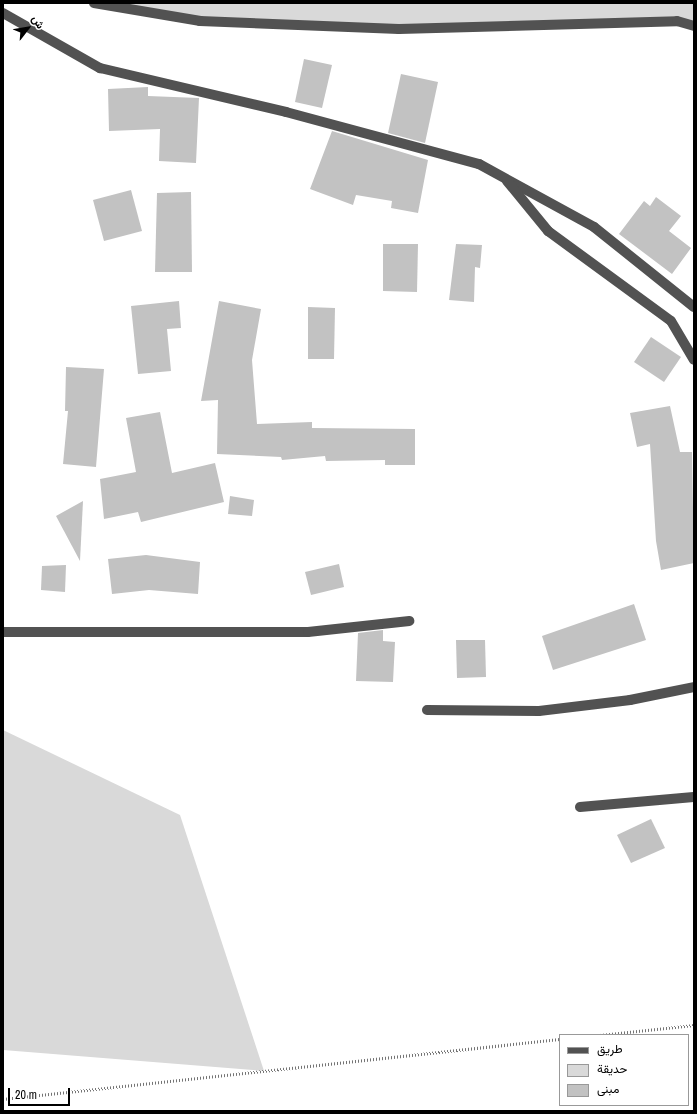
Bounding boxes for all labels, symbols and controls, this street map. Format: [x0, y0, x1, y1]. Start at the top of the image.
north arrow [8, 8, 48, 48]
text: ش [29, 13, 48, 31]
legend [559, 1034, 689, 1106]
text: طريق [597, 1041, 622, 1057]
text: حديقة [597, 1061, 627, 1077]
scale bar [10, 1080, 72, 1106]
text: مبنى [597, 1081, 619, 1097]
text: 20 m [15, 1087, 37, 1103]

